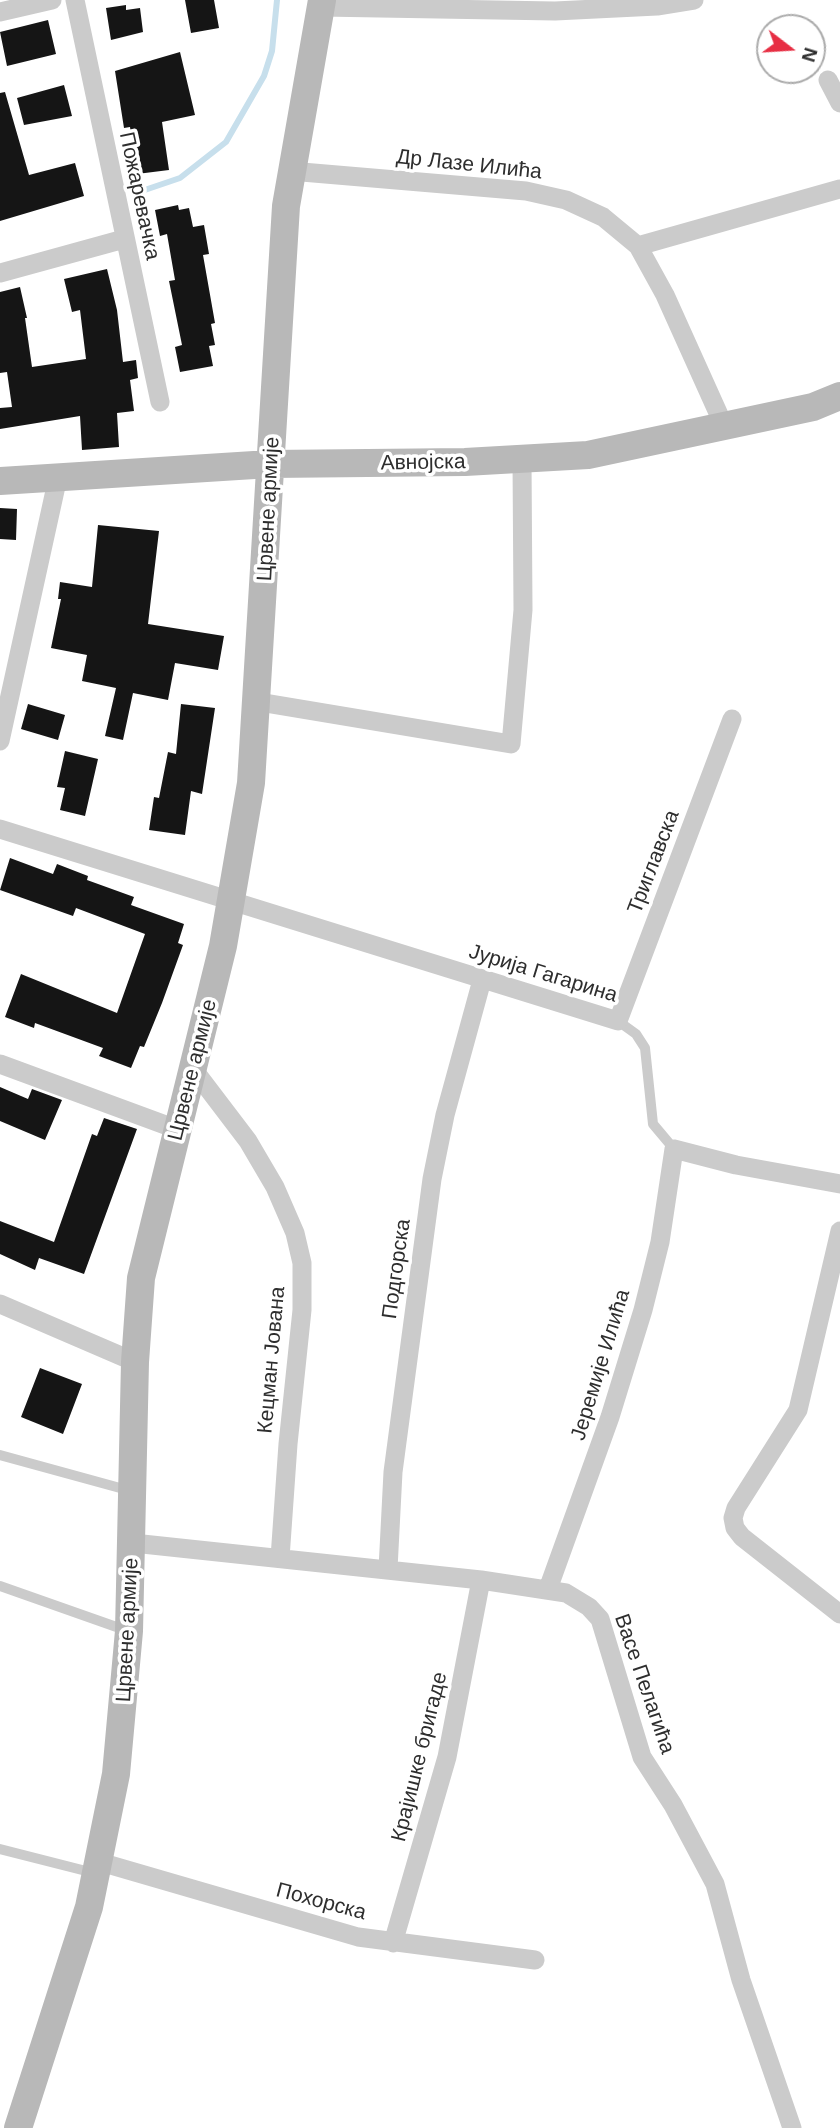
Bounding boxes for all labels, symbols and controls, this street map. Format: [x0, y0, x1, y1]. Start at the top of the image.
north arrow [756, 14, 826, 84]
text: N [798, 45, 822, 64]
street label: Пожаревачка [113, 130, 165, 262]
street label: Др Лазе Илића [395, 145, 543, 185]
street label: Црвене армије [253, 436, 285, 582]
street label: Авнојска [380, 450, 466, 476]
street label: Триглавска [623, 807, 685, 917]
street label: Јурија Гагарина [466, 939, 620, 1009]
street label: Црвене армије [163, 997, 223, 1143]
street label: Подгорска [377, 1217, 417, 1321]
street label: Кецман Јована [253, 1285, 291, 1435]
street label: Јеремије Илића [566, 1287, 636, 1443]
street label: Црвене армије [112, 1557, 144, 1703]
street label: Васе Пелагића [608, 1611, 680, 1757]
street label: Крајишке бригаде [387, 1670, 453, 1844]
street label: Похорска [273, 1878, 369, 1926]

